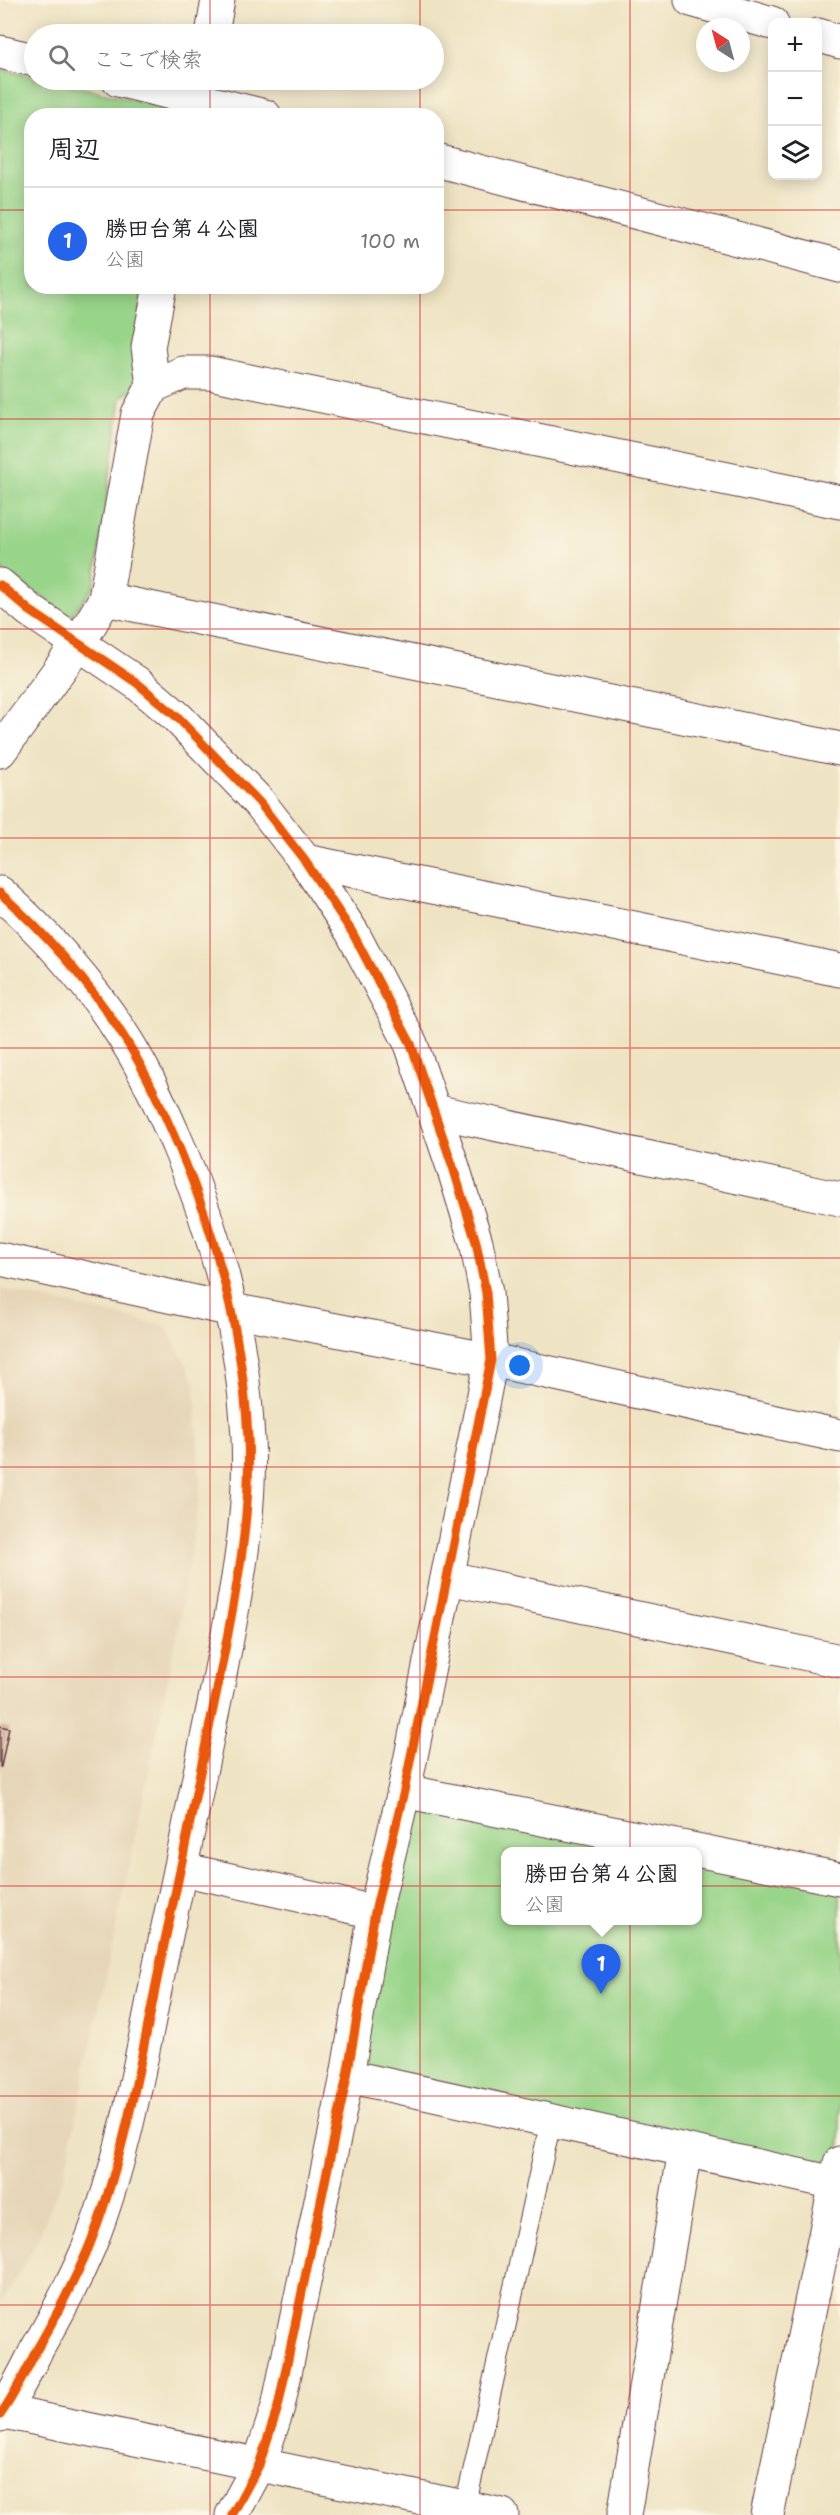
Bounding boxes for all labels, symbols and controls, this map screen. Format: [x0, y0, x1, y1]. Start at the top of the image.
north arrow [696, 18, 750, 72]
map controls [768, 18, 822, 180]
button: + [768, 18, 822, 72]
search box [24, 24, 444, 90]
icon: search [45, 41, 78, 74]
text: ここで検索 [93, 45, 203, 74]
button: − [768, 72, 822, 126]
button: layers [768, 126, 822, 180]
text: 周辺 [48, 131, 100, 166]
text: 勝田台第４公園 [105, 214, 259, 243]
text: 1 [63, 228, 72, 254]
text: 100 m [360, 228, 420, 254]
text: 公園 [105, 246, 145, 272]
your location [505, 1351, 534, 1380]
popup [501, 1847, 702, 1925]
text: 勝田台第４公園 [524, 1859, 679, 1888]
text: 公園 [524, 1891, 564, 1917]
pin: 1 [582, 1944, 620, 1994]

